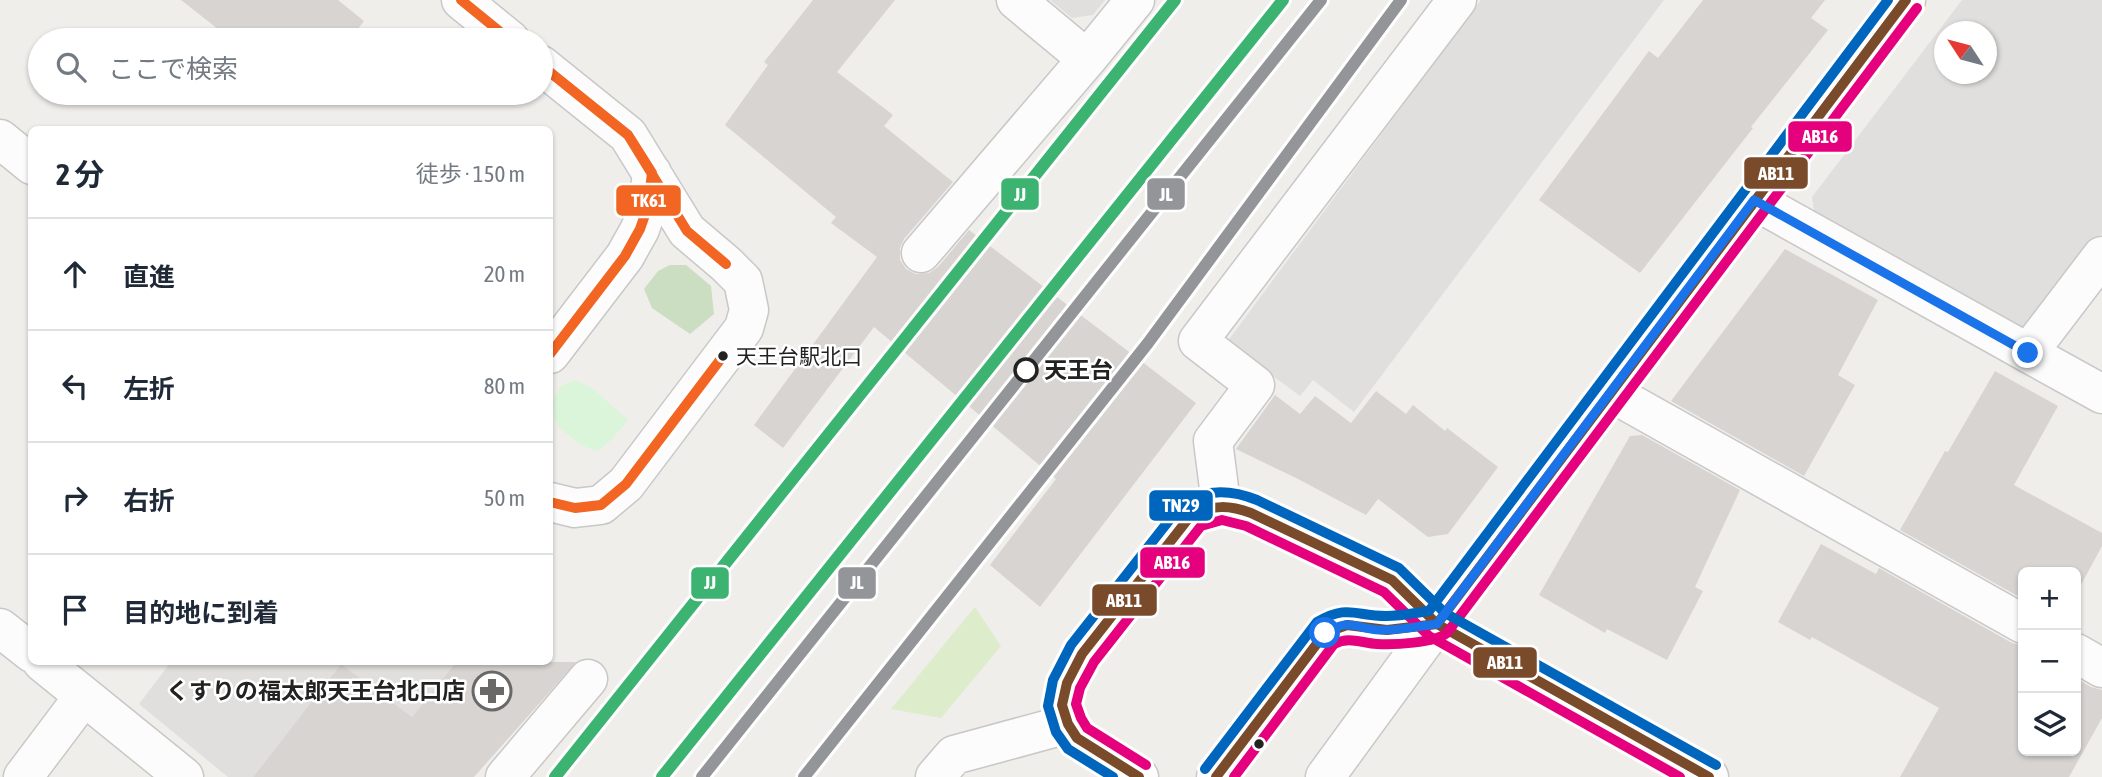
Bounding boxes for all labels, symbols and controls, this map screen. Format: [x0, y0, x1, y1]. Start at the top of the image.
north arrow [1934, 21, 1997, 84]
search box [28, 28, 553, 105]
icon: search [52, 48, 90, 86]
text: ここで検索 [108, 54, 238, 84]
line badge: AB16 [1787, 120, 1853, 153]
text: AB16 [1801, 125, 1838, 147]
line badge: AB11 [1743, 156, 1809, 190]
text: 2 分 [56, 157, 104, 191]
text: 徒歩 · 150 m [416, 161, 525, 187]
text: AB11 [1757, 162, 1794, 184]
line badge: JJ [1000, 177, 1040, 211]
line badge: JL [1146, 177, 1186, 211]
text: JJ [1013, 183, 1026, 205]
text: JL [1158, 183, 1173, 205]
line badge: TK61 [615, 184, 682, 217]
text: TK61 [631, 189, 667, 211]
icon: ahead [56, 255, 94, 293]
text: 20 m [484, 261, 525, 287]
text: 直進 [123, 262, 175, 292]
route end [2012, 337, 2043, 368]
place label: 天王台駅北口 [736, 344, 862, 368]
marker: 天王台駅北口 [716, 349, 730, 363]
place label: 天王台 [1044, 357, 1113, 383]
marker: 天王台 [1014, 358, 1038, 382]
icon: left [56, 367, 94, 405]
text: 80 m [484, 373, 525, 399]
text: 左折 [123, 374, 175, 404]
icon: right [56, 479, 94, 517]
text: 50 m [484, 485, 525, 511]
text: 右折 [123, 486, 175, 516]
line badge: TN29 [1148, 489, 1214, 522]
text: TN29 [1162, 494, 1200, 516]
line badge: AB16 [1139, 546, 1206, 579]
text: AB16 [1153, 551, 1190, 573]
line badge: JJ [690, 566, 730, 600]
line badge: JL [837, 566, 877, 600]
map controls [2018, 567, 2081, 756]
button: + [2018, 567, 2081, 630]
text: JJ [703, 571, 716, 593]
text: JL [849, 571, 864, 593]
line badge: AB11 [1091, 583, 1158, 617]
text: AB11 [1105, 589, 1142, 611]
icon: arrive [56, 591, 94, 629]
text: 目的地に到着 [123, 598, 279, 628]
route start [1309, 617, 1340, 648]
button: − [2018, 630, 2081, 693]
line badge: AB11 [1472, 646, 1538, 679]
text: AB11 [1486, 651, 1523, 673]
pharmacy icon: くすりの福太郎天王台北口店 [471, 670, 513, 712]
place label: くすりの福太郎天王台北口店 [166, 678, 465, 704]
button: layers [2018, 693, 2081, 756]
unlabelled marker [1252, 737, 1266, 751]

